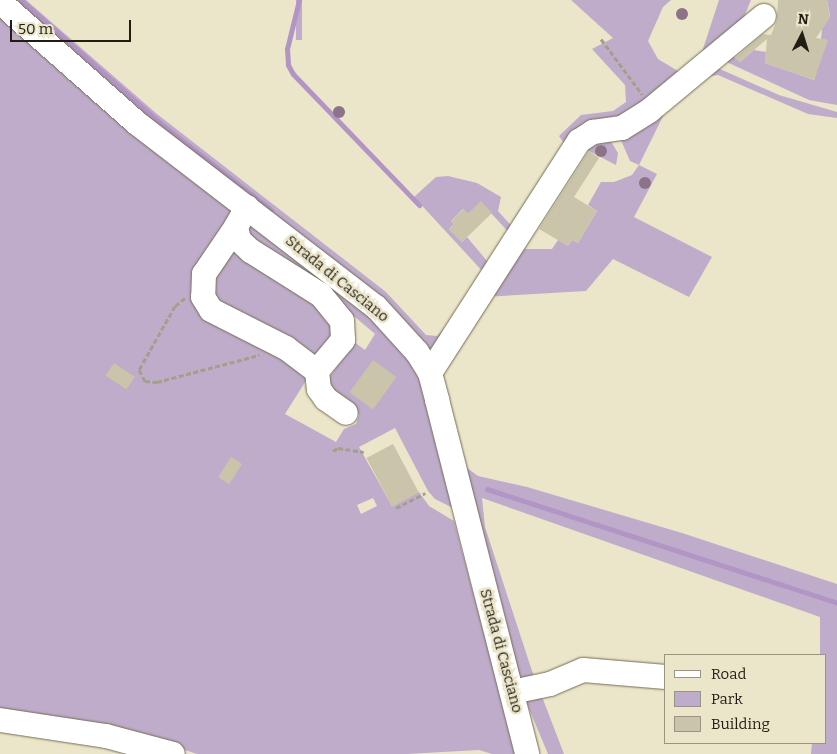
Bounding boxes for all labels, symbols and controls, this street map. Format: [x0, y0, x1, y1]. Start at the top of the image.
scale bar [12, 10, 134, 42]
north arrow [777, 10, 827, 60]
text: N [797, 11, 809, 28]
text: 50 m [18, 20, 53, 38]
street label: Strada di Casciano [282, 232, 392, 326]
street label: Strada di Casciano [476, 587, 526, 715]
legend [664, 654, 827, 744]
text: Road [711, 665, 746, 683]
text: Park [711, 690, 743, 708]
text: Building [711, 715, 770, 733]

